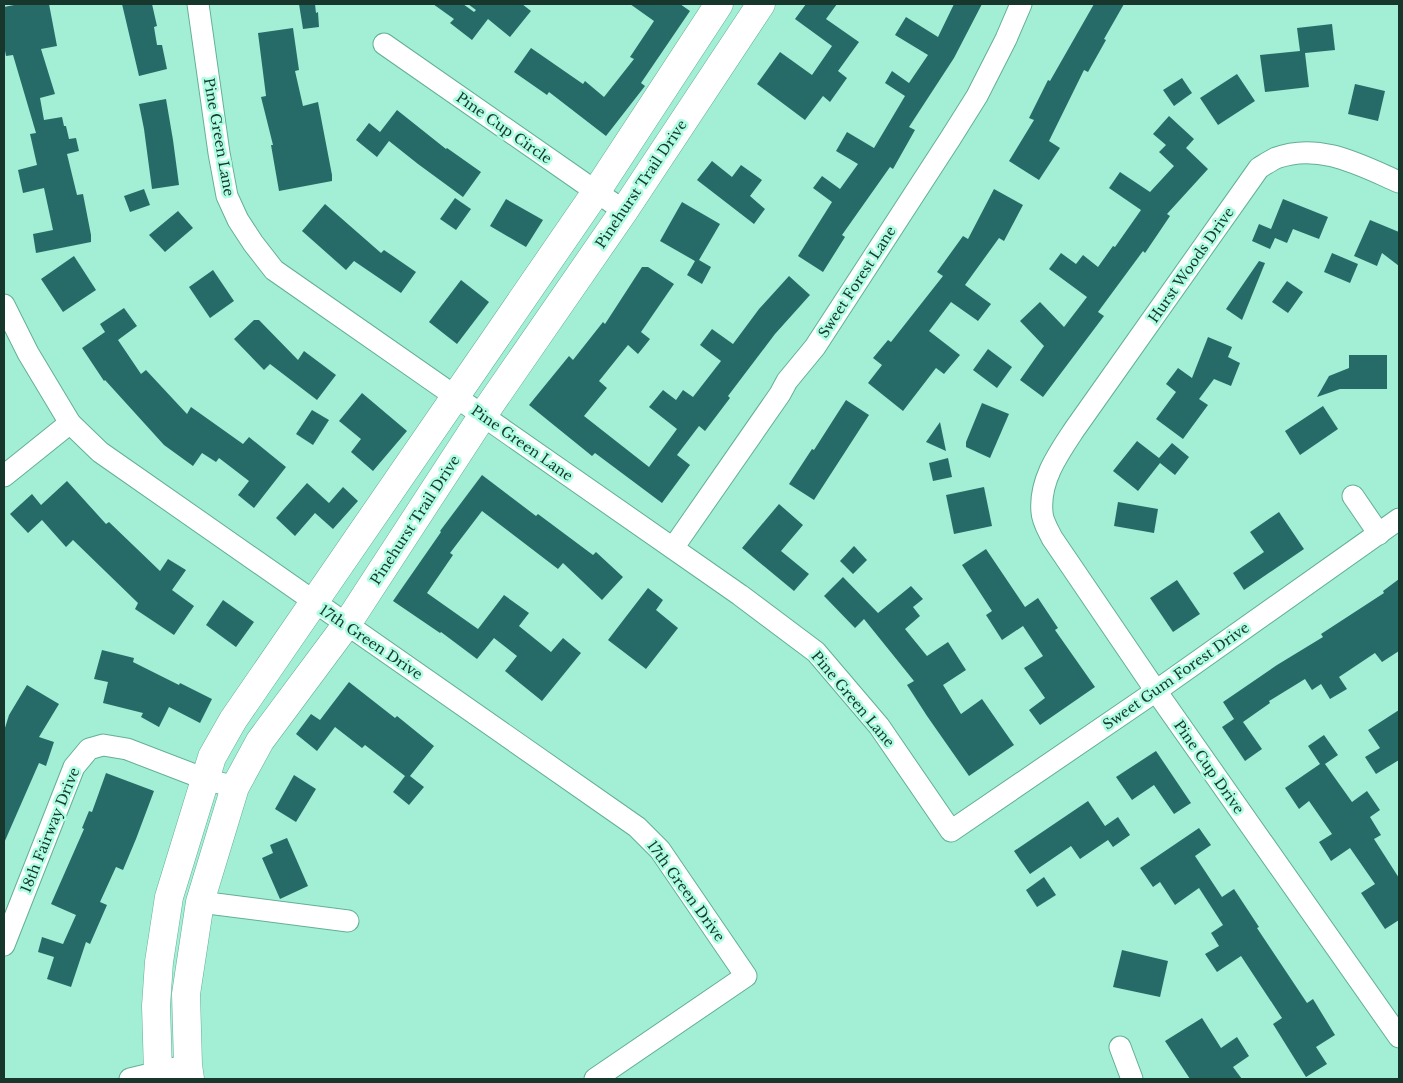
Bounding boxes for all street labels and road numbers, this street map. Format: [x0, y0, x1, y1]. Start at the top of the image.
street label: Pine Green Lane [200, 76, 238, 198]
street label: Pine Cup Circle [453, 88, 555, 168]
street label: Pinehurst Trail Drive [591, 116, 691, 252]
street label: Hurst Woods Drive [1144, 204, 1238, 326]
street label: Sweet Forest Lane [814, 223, 900, 341]
street label: Pine Green Lane [468, 401, 576, 485]
street label: Pinehurst Trail Drive [366, 452, 464, 588]
street label: 17th Green Drive [316, 601, 426, 683]
street label: Sweet Gum Forest Drive [1099, 619, 1253, 733]
street label: Pine Green Lane [808, 647, 898, 751]
street label: Pine Cup Drive [1170, 717, 1248, 817]
street label: 18th Fairway Drive [17, 765, 83, 895]
street label: 17th Green Drive [643, 837, 729, 945]

